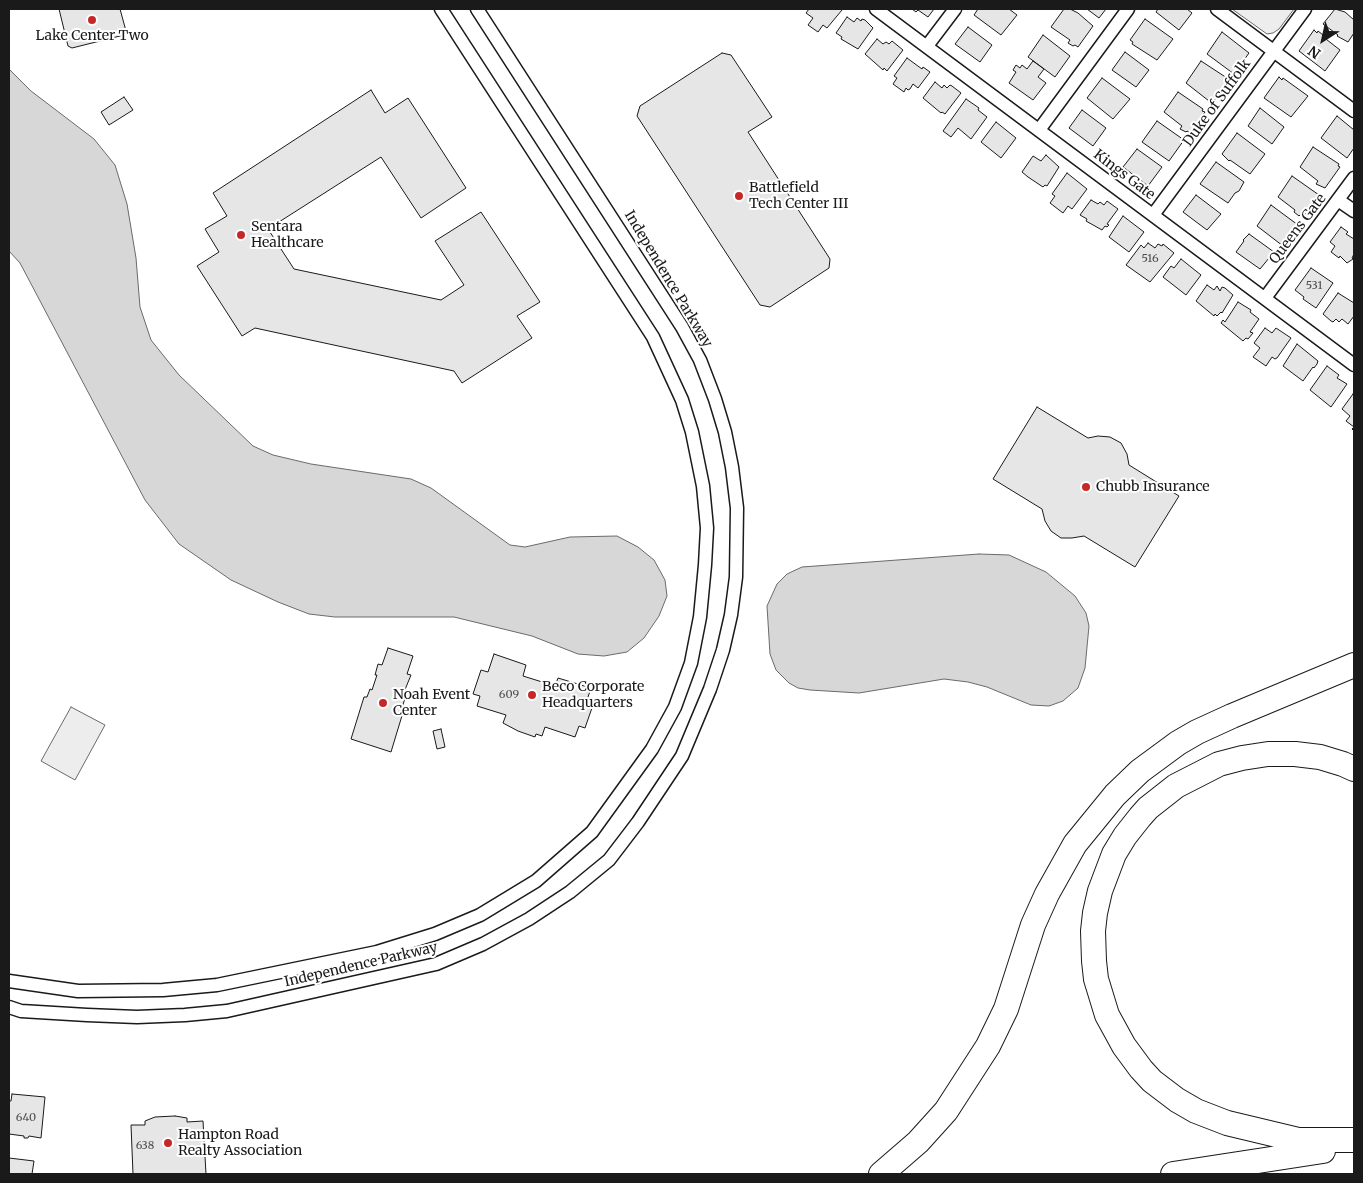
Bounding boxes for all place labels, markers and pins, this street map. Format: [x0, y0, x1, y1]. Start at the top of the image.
marker: Lake Center Two [86, 14, 98, 26]
place label: Lake Center Two [35, 28, 149, 44]
place label: Battlefield Tech Center III [749, 180, 848, 212]
marker: Battlefield Tech Center III [733, 190, 745, 202]
place label: Sentara Healthcare [251, 219, 324, 252]
marker: Sentara Healthcare [235, 229, 247, 241]
place label: Chubb Insurance [1096, 479, 1210, 495]
marker: Chubb Insurance [1080, 481, 1092, 493]
place label: Beco Corporate Headquarters [542, 679, 644, 712]
place label: Noah Event Center [393, 687, 470, 720]
marker: Beco Corporate Headquarters [526, 689, 538, 701]
marker: Noah Event Center [377, 697, 389, 709]
place label: Hampton Road Realty Association [178, 1127, 302, 1160]
marker: Hampton Road Realty Association [162, 1137, 174, 1149]

